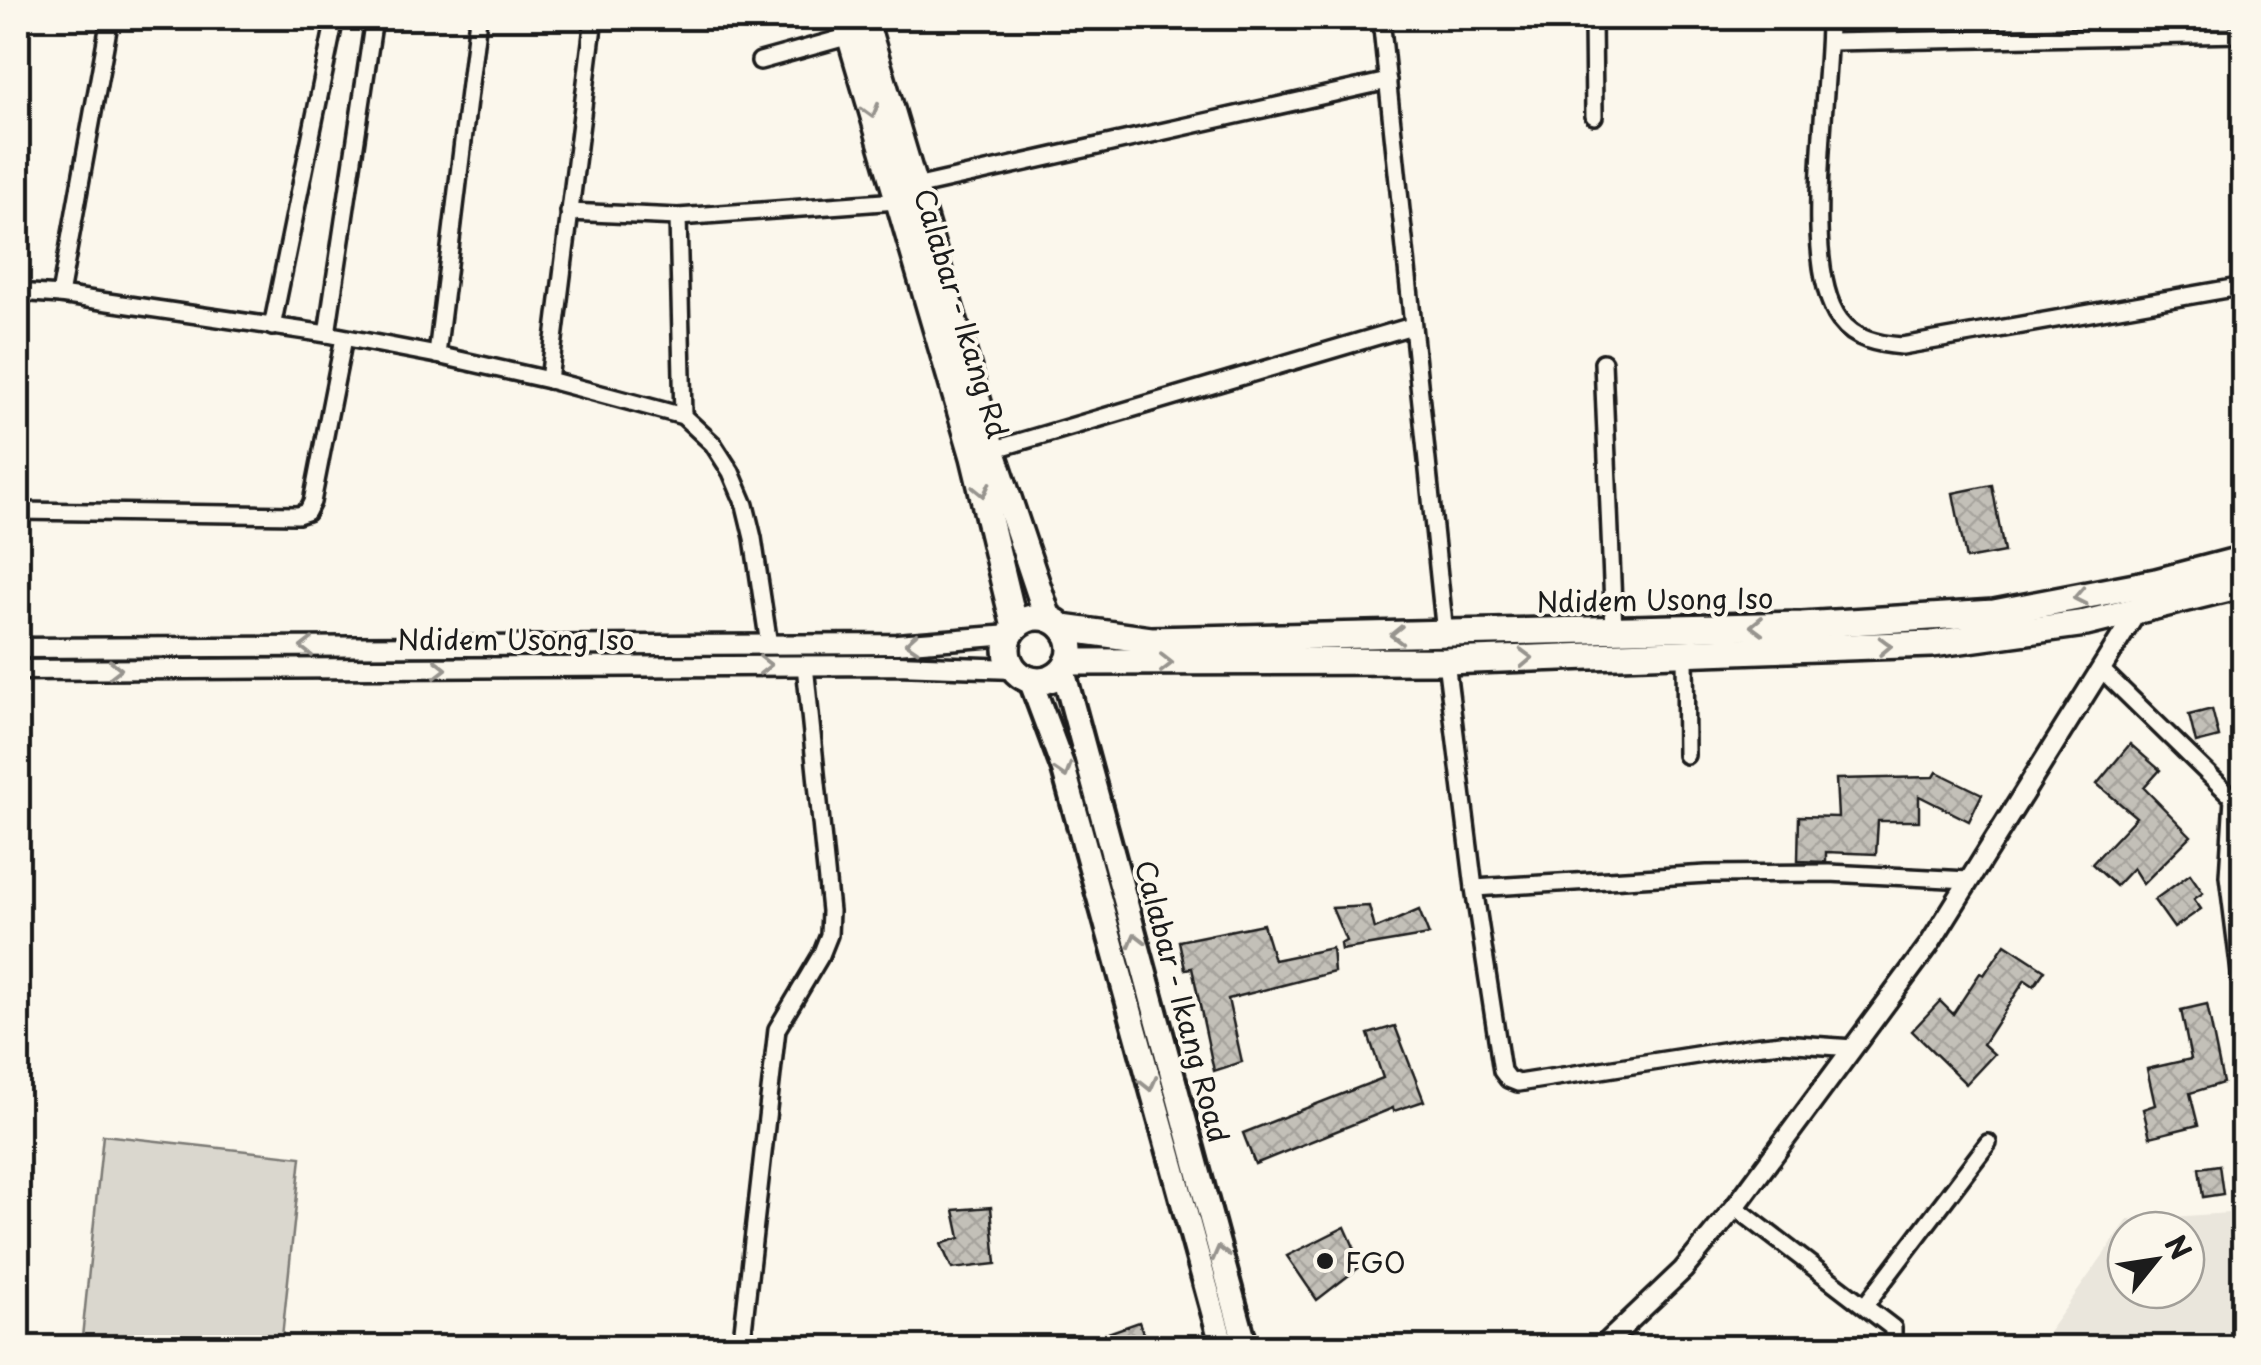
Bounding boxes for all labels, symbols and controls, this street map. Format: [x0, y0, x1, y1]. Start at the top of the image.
one-way arrow [860, 102, 881, 119]
street label: Calabar - Ikang Rd [904, 183, 1020, 443]
one-way arrow [970, 481, 991, 498]
street label: Ndidem Usong Iso [1536, 575, 1774, 623]
one-way arrow [2072, 585, 2089, 606]
one-way arrow [1749, 616, 1765, 637]
street label: Ndidem Usong Iso [398, 617, 634, 660]
one-way arrow [1389, 624, 1405, 645]
one-way arrow [904, 631, 920, 653]
one-way arrow [299, 636, 314, 658]
one-way arrow [1878, 636, 1894, 657]
one-way arrow [1518, 647, 1534, 668]
one-way arrow [1158, 652, 1174, 674]
one-way arrow [758, 654, 773, 676]
one-way arrow [108, 658, 123, 680]
one-way arrow [432, 658, 448, 680]
one-way arrow [1052, 761, 1072, 778]
street label: Calabar - Ikang Road [1125, 855, 1241, 1147]
one-way arrow [1126, 931, 1147, 949]
one-way arrow [1137, 1076, 1158, 1093]
north arrow [2106, 1210, 2206, 1310]
text: N [2155, 1226, 2203, 1267]
place label: FGO [1345, 1240, 1406, 1283]
one-way arrow [1211, 1245, 1232, 1262]
marker: FGO [1314, 1250, 1336, 1272]

